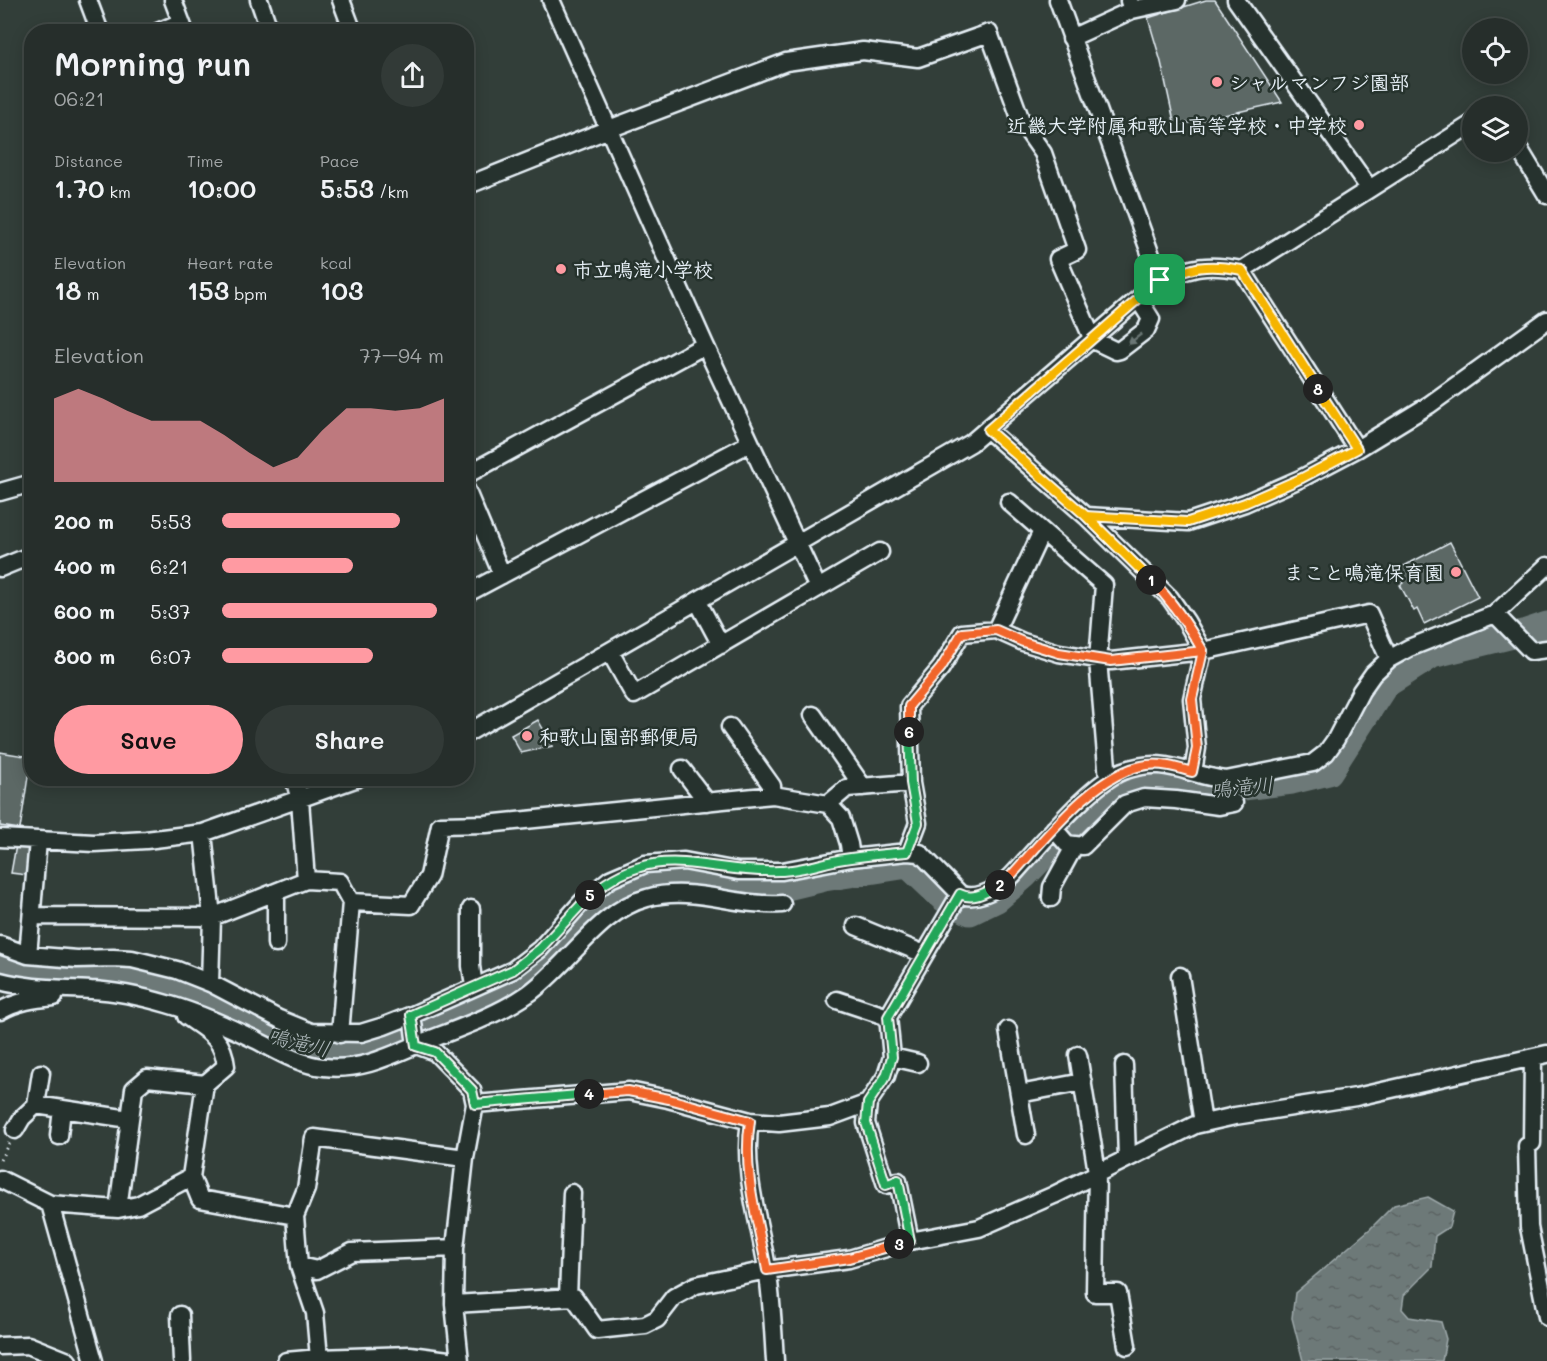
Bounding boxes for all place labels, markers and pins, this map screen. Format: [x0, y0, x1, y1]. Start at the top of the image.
place label: シャルマンフジ園部 [1229, 69, 1409, 95]
marker: シャルマンフジ園部 [1210, 75, 1224, 89]
place label: 近畿大学附属和歌山高等学校・中学校 [1007, 112, 1347, 138]
marker: 近畿大学附属和歌山高等学校・中学校 [1352, 118, 1366, 132]
pin [1134, 254, 1185, 305]
place label: 市立鳴滝小学校 [573, 256, 713, 282]
marker: 市立鳴滝小学校 [554, 262, 568, 276]
pin: 8 [1303, 374, 1333, 404]
place label: まこと鳴滝保育園 [1284, 559, 1444, 585]
pin: 1 [1136, 565, 1166, 595]
marker: まこと鳴滝保育園 [1449, 565, 1463, 579]
pin: 6 [894, 717, 924, 747]
place label: 和歌山園部郵便局 [539, 723, 699, 749]
marker: 和歌山園部郵便局 [520, 729, 534, 743]
pin: 2 [985, 870, 1015, 900]
pin: 5 [575, 880, 605, 910]
pin: 4 [574, 1079, 604, 1109]
pin: 3 [884, 1229, 914, 1259]

